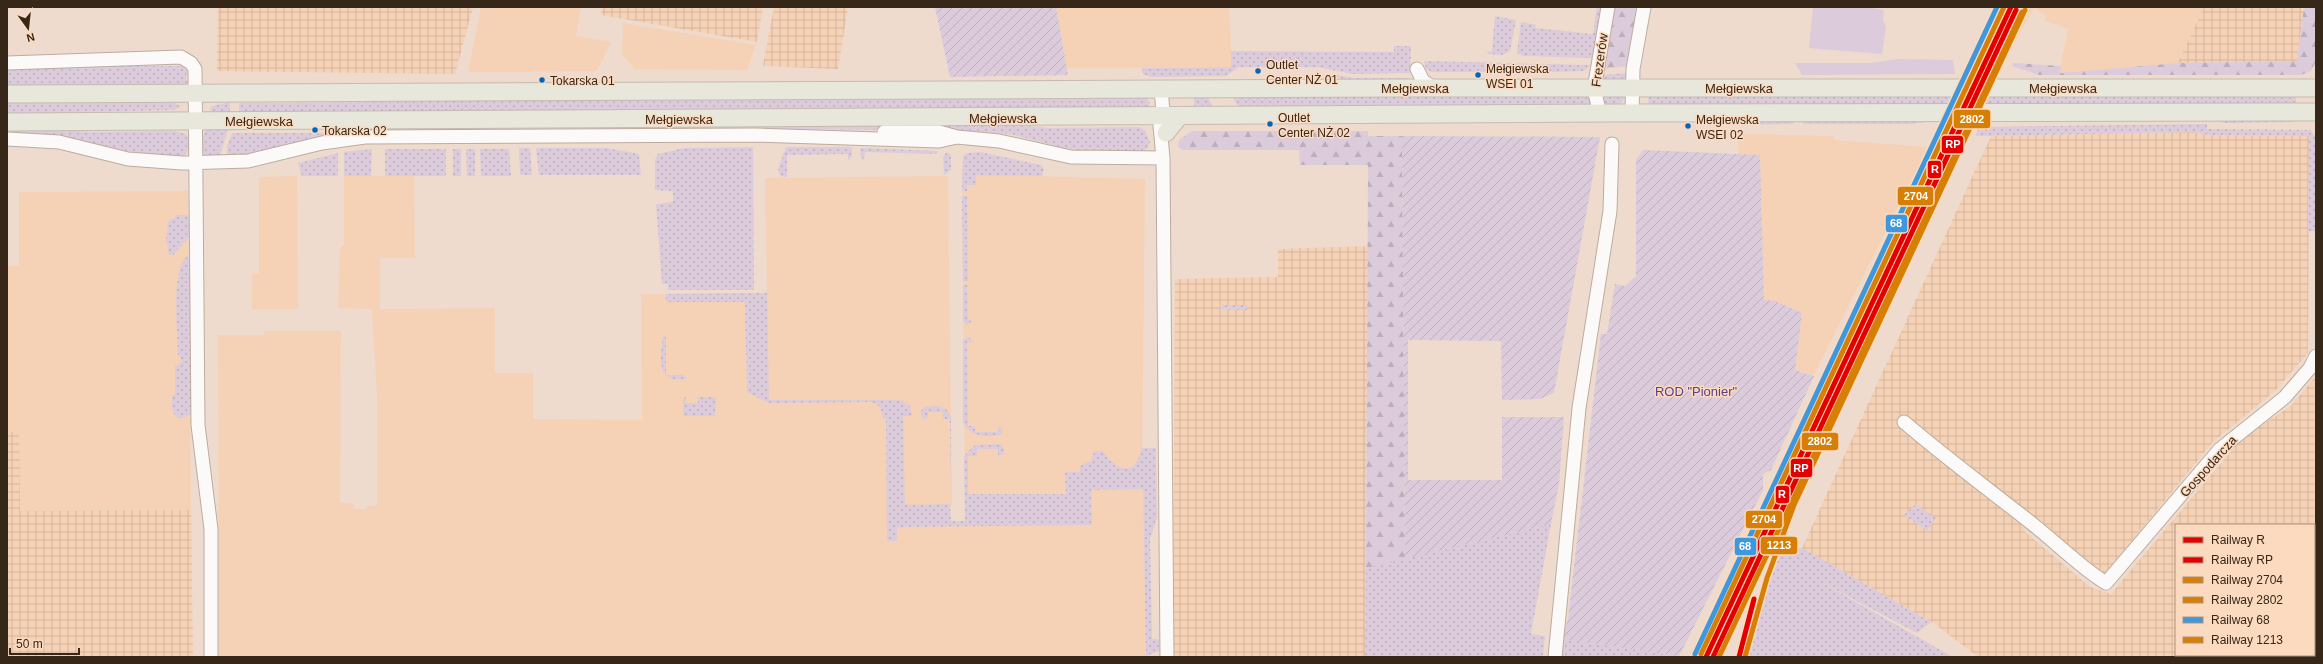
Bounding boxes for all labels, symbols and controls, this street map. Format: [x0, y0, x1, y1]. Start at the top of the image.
north arrow [8, 8, 48, 48]
text: N [25, 31, 36, 44]
street label: Frezerów [1588, 32, 1611, 88]
place label: Outlet Center NŻ 01 [1266, 58, 1338, 87]
place label: Mełgiewska WSEI 01 [1486, 62, 1549, 91]
marker: Outlet Center NŻ 01 [1253, 66, 1263, 76]
marker: Mełgiewska WSEI 01 [1473, 70, 1483, 80]
place label: Tokarska 01 [550, 74, 615, 88]
marker: Tokarska 01 [537, 75, 547, 85]
street label: Mełgiewska [1381, 81, 1450, 96]
street label: Mełgiewska [1705, 81, 1774, 96]
street label: Mełgiewska [2029, 81, 2098, 96]
line badge: 2802 [1953, 109, 1991, 129]
street label: Mełgiewska [969, 111, 1038, 126]
place label: Outlet Center NŻ 02 [1278, 111, 1350, 140]
street label: Mełgiewska [645, 112, 714, 127]
place label: Mełgiewska WSEI 02 [1696, 113, 1759, 142]
text: 2802 [1960, 113, 1984, 125]
street label: Mełgiewska [225, 114, 294, 129]
marker: Outlet Center NŻ 02 [1265, 119, 1275, 129]
marker: Mełgiewska WSEI 02 [1683, 121, 1693, 131]
place label: Tokarska 02 [322, 124, 387, 138]
marker: Tokarska 02 [310, 125, 320, 135]
line badge: RP [1941, 135, 1964, 154]
text: RP [1945, 138, 1961, 150]
line badge: R [1927, 160, 1942, 179]
text: R [1931, 163, 1939, 175]
line badge: 2704 [1897, 186, 1934, 206]
text: 2704 [1904, 190, 1929, 202]
line badge: 68 [1885, 214, 1908, 233]
text: 68 [1890, 217, 1902, 229]
park label: ROD "Pionier" [1655, 384, 1737, 399]
line badge: 2802 [1801, 432, 1839, 451]
street label: Gospodarcza [2177, 432, 2240, 500]
text: 2802 [1808, 435, 1832, 447]
line badge: RP [1790, 458, 1813, 478]
text: RP [1793, 462, 1809, 474]
line badge: R [1775, 485, 1790, 504]
text: R [1778, 488, 1786, 500]
line badge: 2704 [1745, 510, 1783, 529]
text: 2704 [1752, 513, 1777, 525]
legend [2175, 524, 2315, 656]
text: Railway R [2211, 533, 2265, 547]
line badge: 1213 [1760, 536, 1798, 555]
line badge: 68 [1734, 537, 1757, 556]
text: 1213 [1767, 539, 1791, 551]
text: 68 [1739, 540, 1751, 552]
text: Railway RP [2211, 553, 2273, 567]
text: Railway 2704 [2211, 573, 2283, 587]
text: Railway 2802 [2211, 593, 2283, 607]
text: Railway 68 [2211, 613, 2270, 627]
scale bar [10, 630, 79, 656]
text: Railway 1213 [2211, 633, 2283, 647]
text: 50 m [16, 637, 43, 651]

